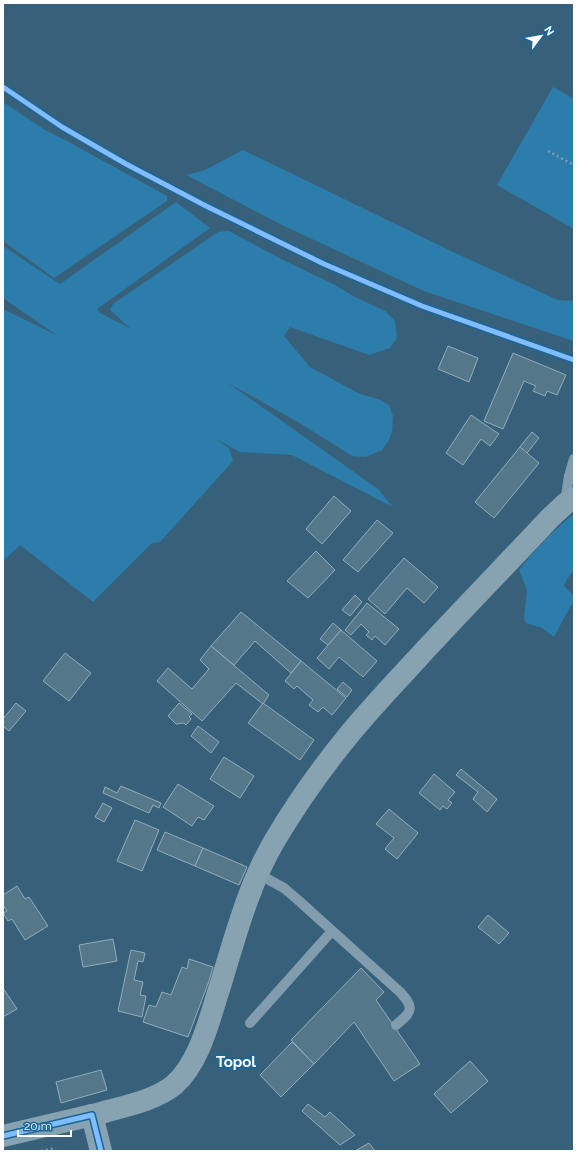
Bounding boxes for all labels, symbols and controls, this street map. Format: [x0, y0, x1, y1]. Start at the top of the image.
north arrow [521, 16, 561, 56]
text: N [541, 24, 557, 38]
district label: Topol [216, 1053, 256, 1071]
scale bar [18, 1112, 71, 1138]
text: 20 m [24, 1119, 52, 1133]

